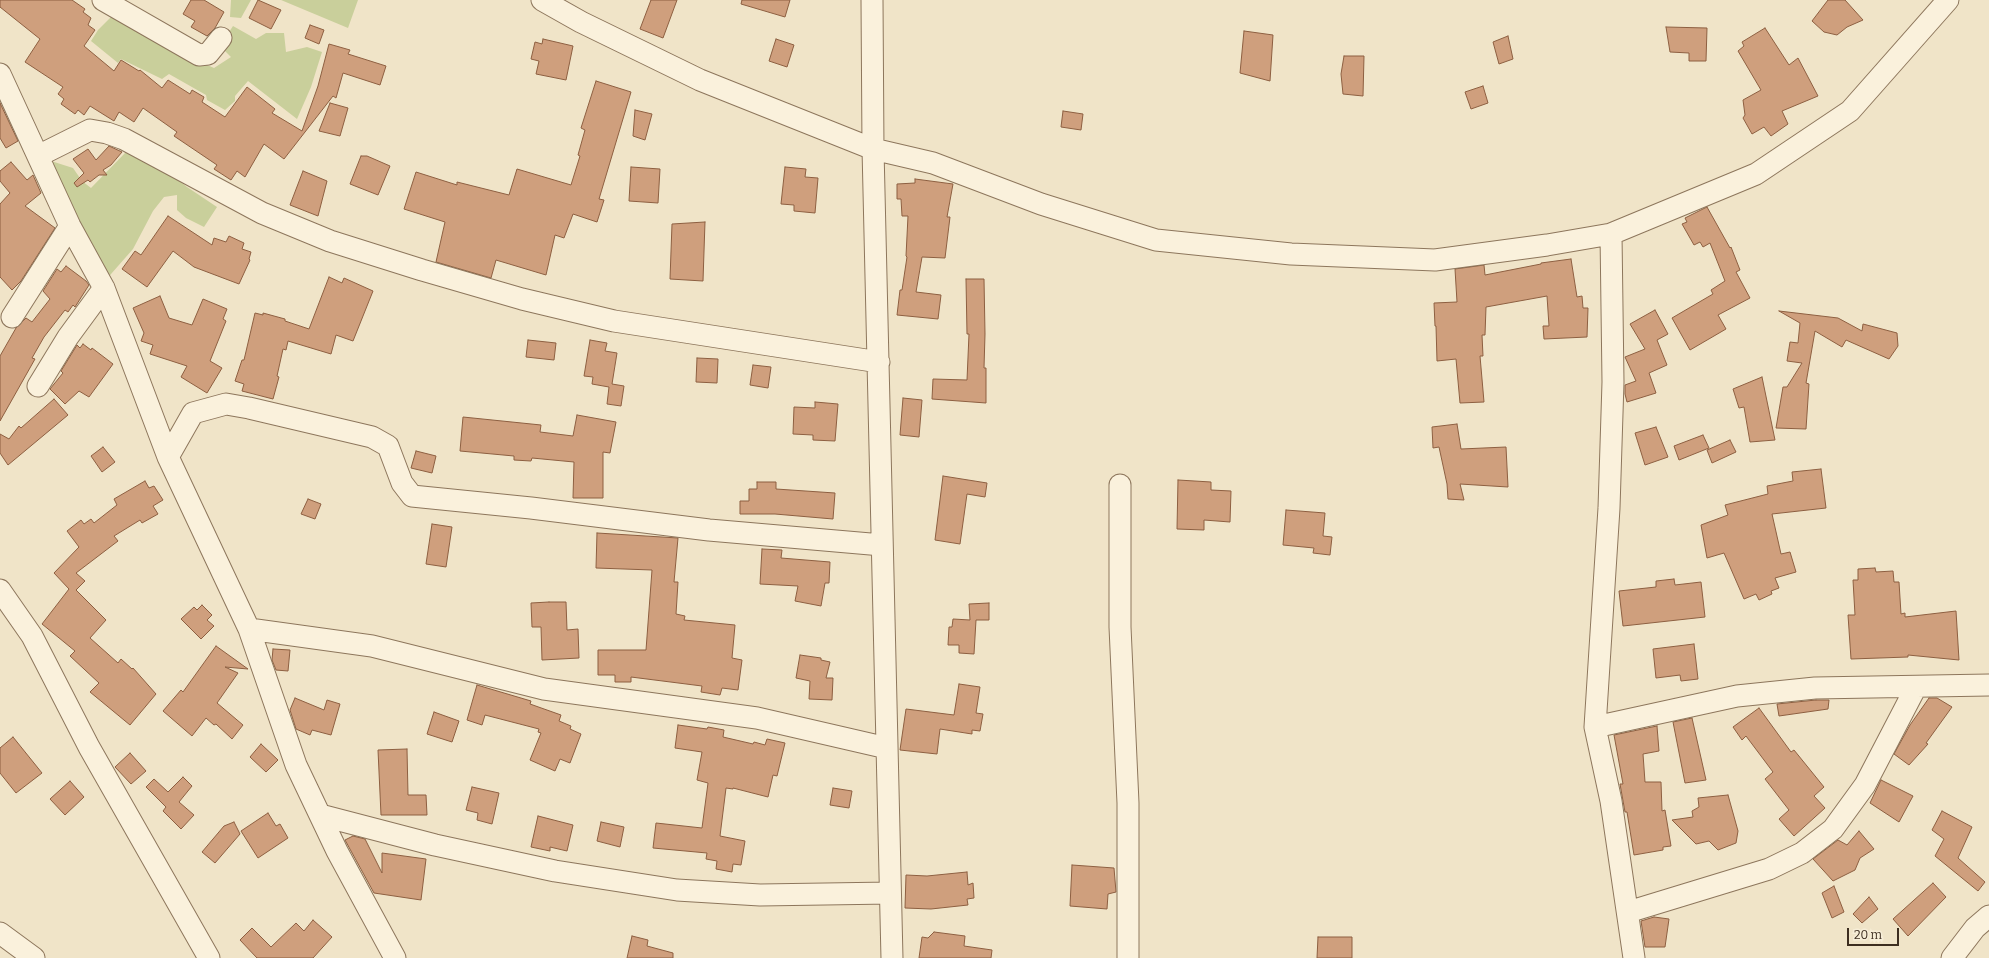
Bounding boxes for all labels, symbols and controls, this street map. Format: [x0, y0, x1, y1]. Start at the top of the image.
scale bar [1849, 920, 1901, 946]
text: 20 m [1854, 928, 1882, 942]

